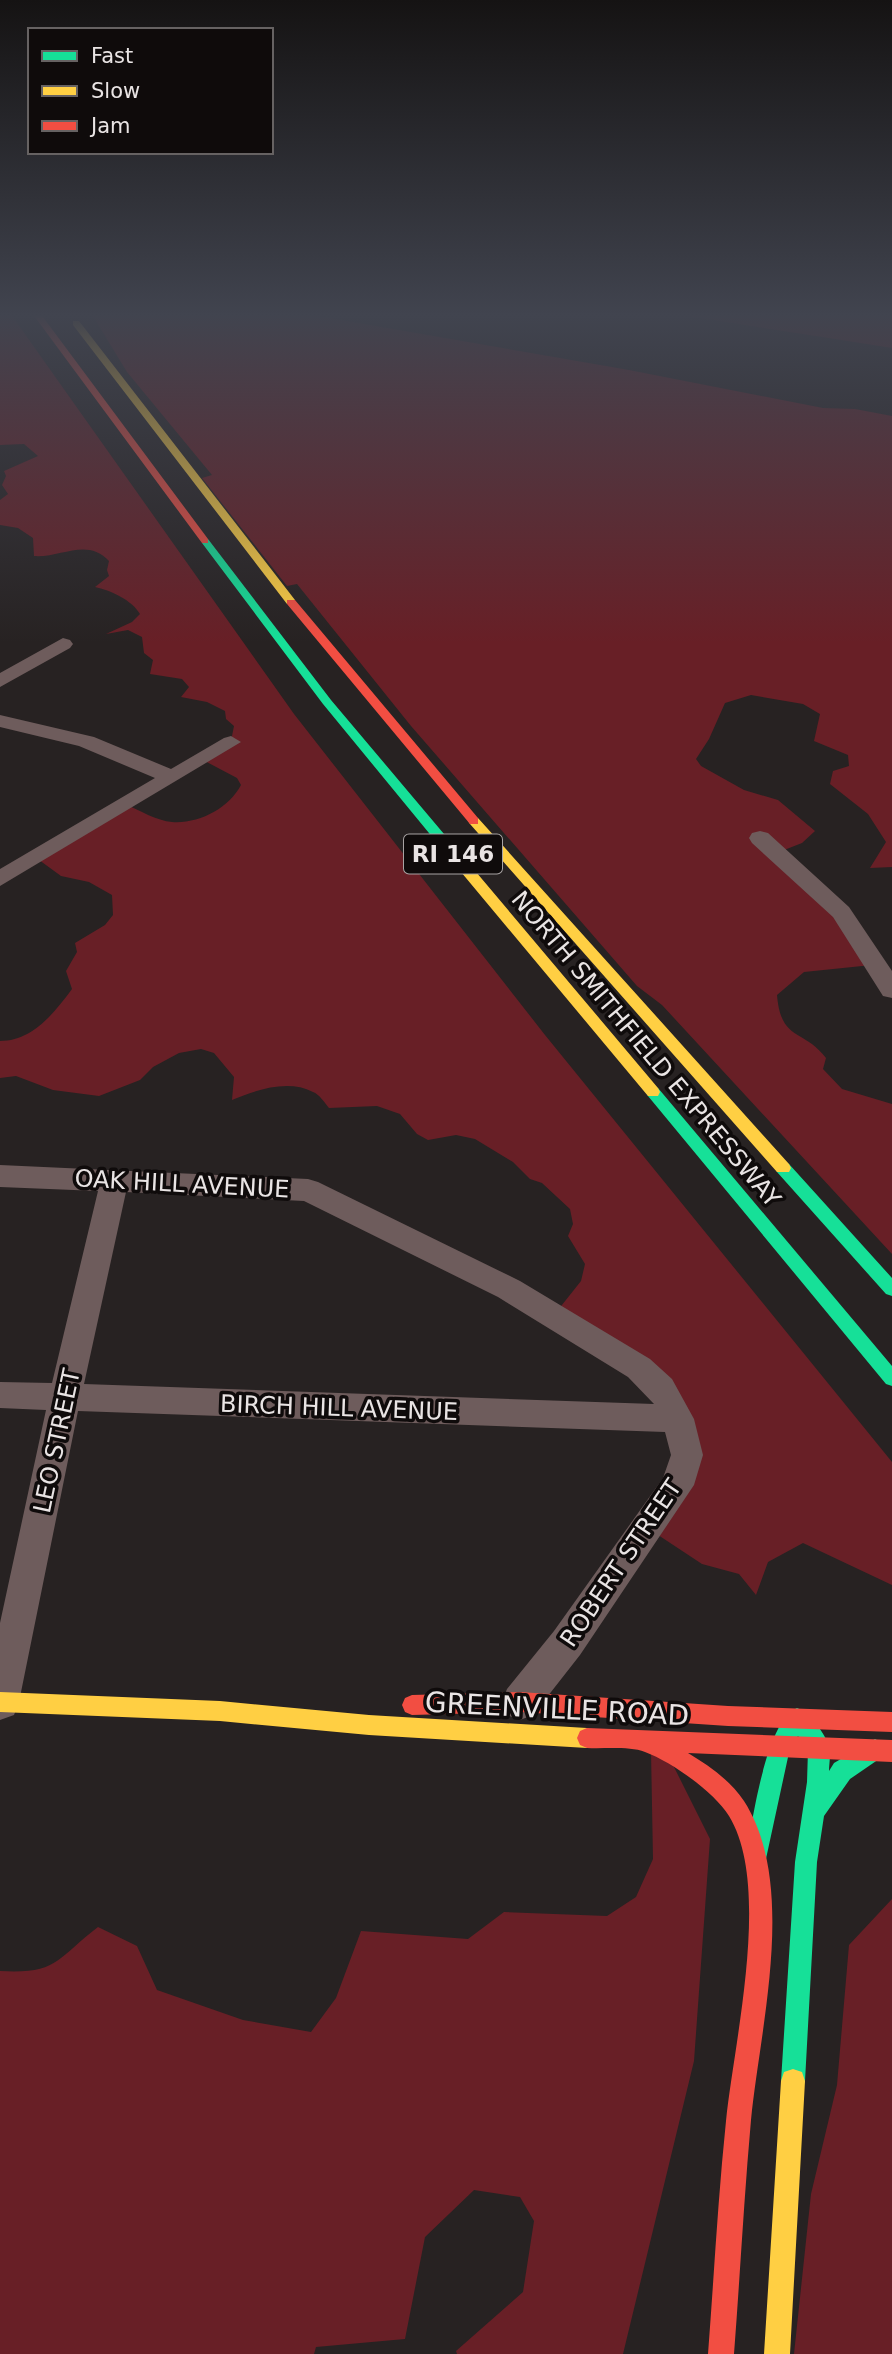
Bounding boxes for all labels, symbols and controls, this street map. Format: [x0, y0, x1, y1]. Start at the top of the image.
legend [28, 28, 273, 154]
text: Fast [91, 44, 133, 68]
text: Slow [91, 79, 140, 103]
text: Jam [89, 114, 131, 138]
road number: RI 146 [404, 834, 502, 874]
street label: NORTH SMITHFIELD EXPRESSWAY [506, 885, 787, 1213]
street label: OAK HILL AVENUE [74, 1164, 290, 1204]
street label: LEO STREET [28, 1366, 86, 1516]
street label: BIRCH HILL AVENUE [220, 1390, 458, 1426]
street label: ROBERT STREET [555, 1474, 688, 1652]
street label: GREENVILLE ROAD [424, 1686, 690, 1732]

